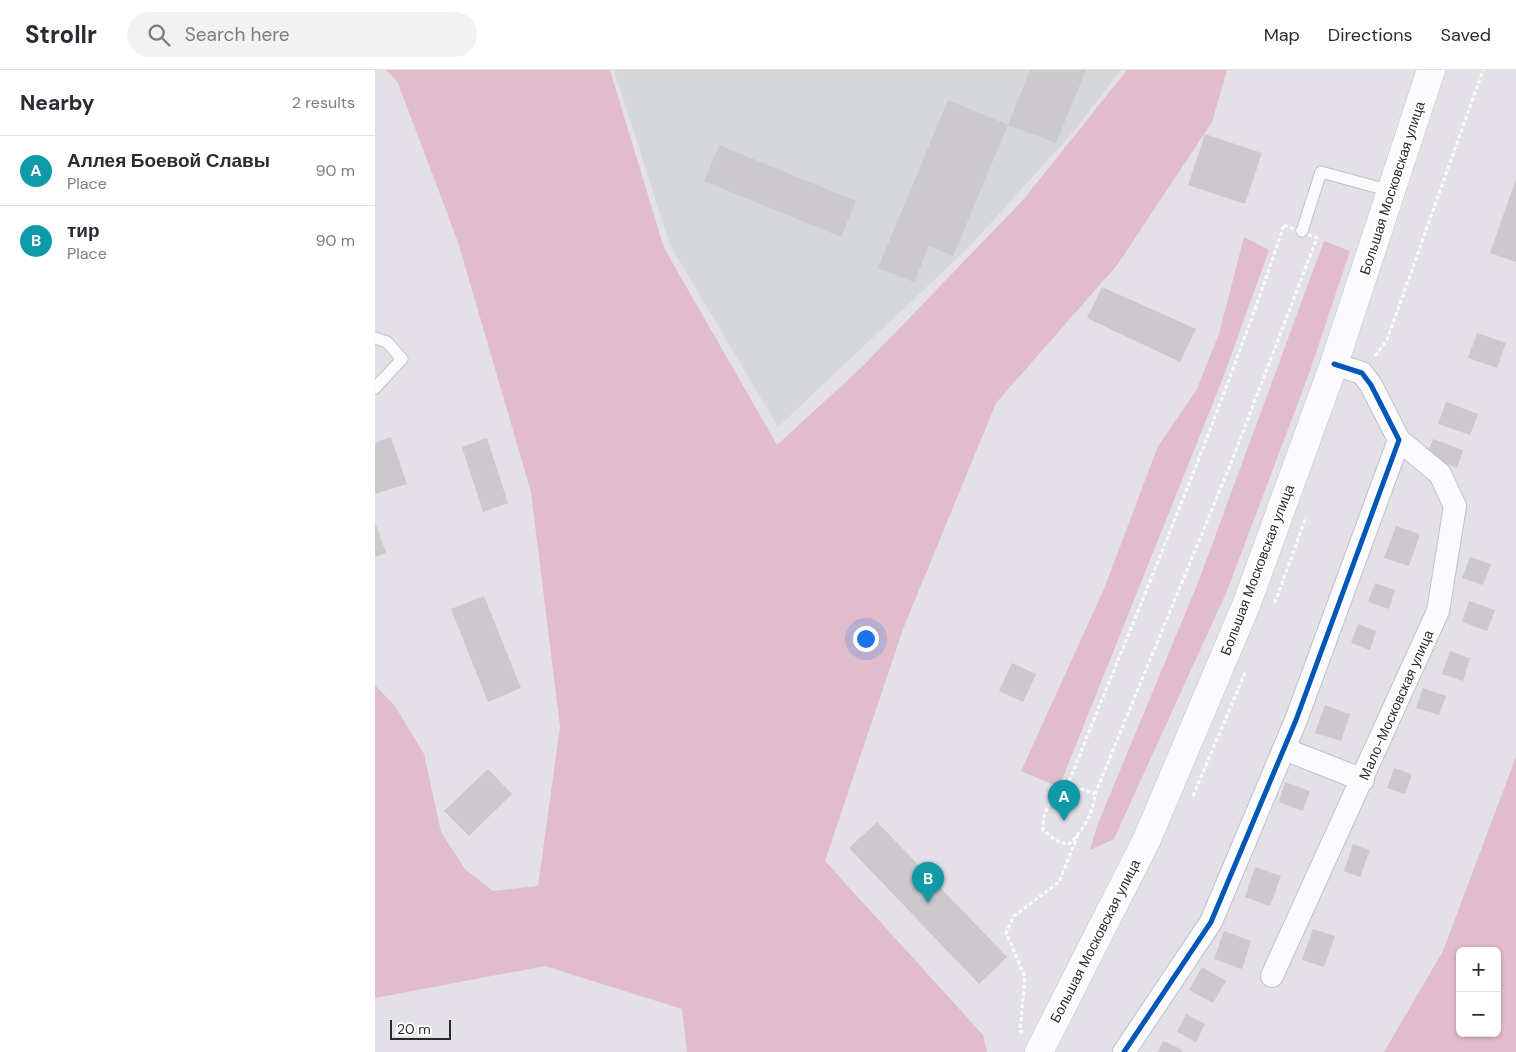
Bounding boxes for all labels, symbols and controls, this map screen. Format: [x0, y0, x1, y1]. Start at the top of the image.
search box [127, 12, 477, 57]
text: Strollr [25, 19, 97, 50]
icon: search [145, 21, 173, 49]
text: Search here [185, 22, 290, 47]
text: Map [1264, 23, 1300, 47]
text: Directions [1328, 23, 1413, 47]
text: Saved [1441, 23, 1491, 47]
text: Nearby [20, 89, 94, 117]
text: 2 results [292, 92, 355, 113]
street label: Большая Московская улица [1355, 99, 1429, 277]
text: Аллея Боевой Славы [67, 148, 270, 173]
text: A [30, 160, 42, 181]
text: 90 m [315, 160, 355, 181]
text: Place [67, 173, 107, 194]
text: тир [67, 218, 100, 243]
text: B [31, 230, 41, 251]
text: 90 m [315, 230, 355, 251]
text: Place [67, 243, 107, 264]
street label: Большая Московская улица [1216, 482, 1298, 658]
your location [853, 626, 879, 652]
street label: Мало-Московская улица [1355, 627, 1437, 783]
pin: A [1048, 780, 1080, 821]
street label: Большая Московская улица [1046, 856, 1144, 1026]
pin: B [912, 862, 944, 903]
map controls [1456, 947, 1501, 1037]
button: + [1456, 947, 1501, 992]
button: − [1456, 992, 1501, 1037]
scale bar [390, 1017, 451, 1040]
text: 20 m [397, 1020, 431, 1038]

